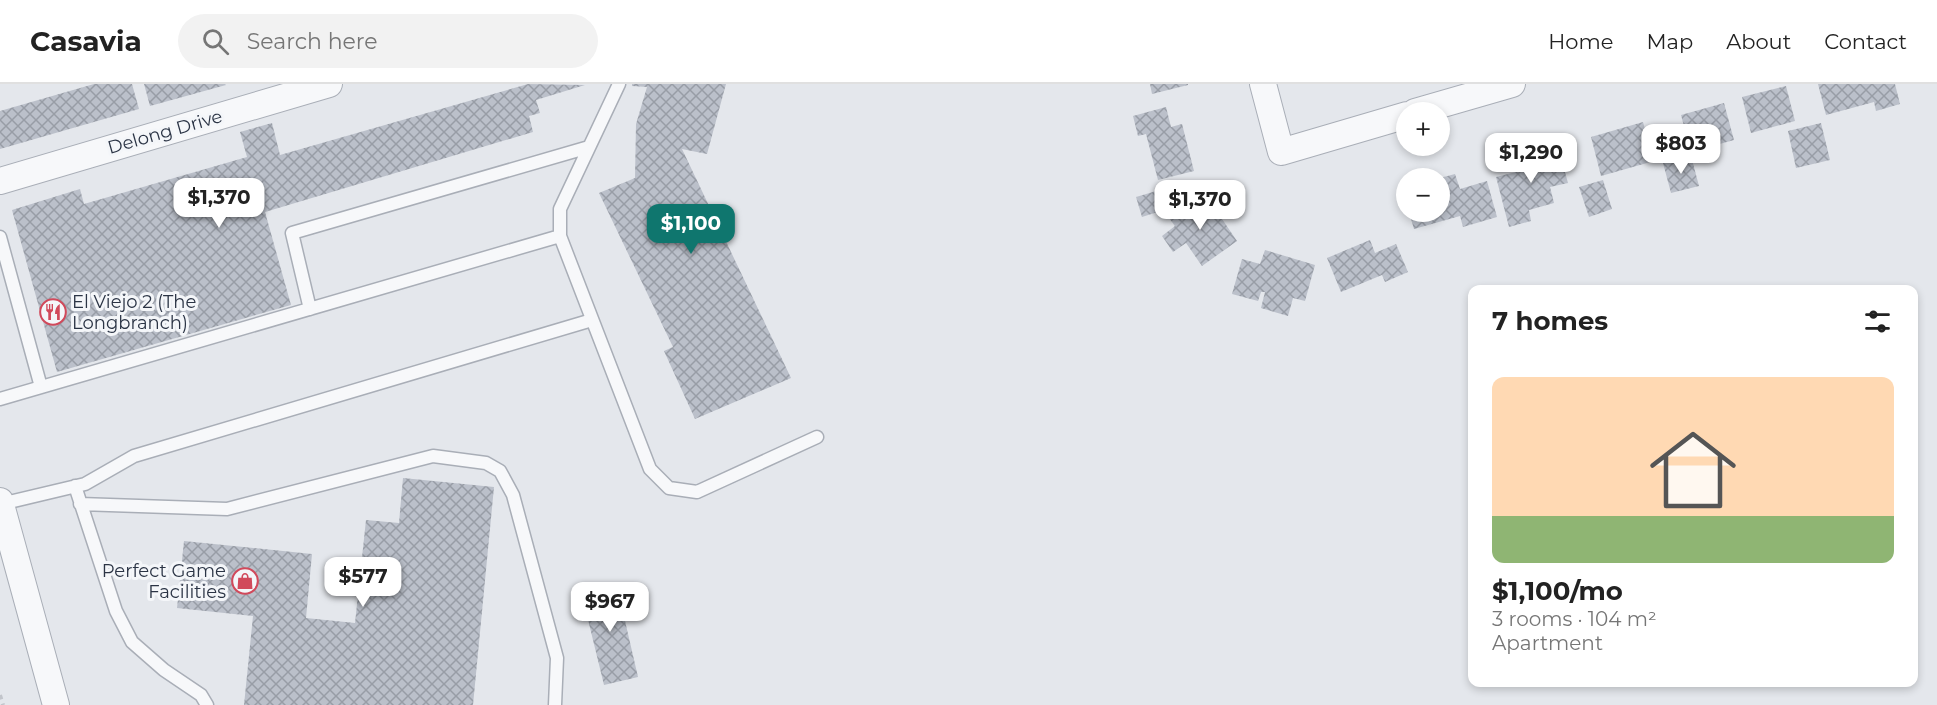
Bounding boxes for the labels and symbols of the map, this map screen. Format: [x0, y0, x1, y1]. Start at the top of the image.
street label: Delong Drive [105, 105, 225, 159]
pin: $803 [1645, 124, 1717, 175]
pin: $1,290 [1482, 133, 1580, 184]
pin: $1,370 [170, 178, 268, 229]
pin: $1,370 [1151, 180, 1249, 231]
pin: $1,100 [642, 204, 740, 255]
place label: El Viejo 2 (The Longbranch) [72, 291, 196, 334]
restaurant icon: El Viejo 2 (The Longbranch) [38, 297, 68, 327]
pin: $577 [327, 557, 399, 608]
place label: Perfect Game Facilities [102, 560, 226, 603]
shop icon: Perfect Game Facilities [230, 566, 260, 596]
pin: $967 [574, 582, 646, 633]

